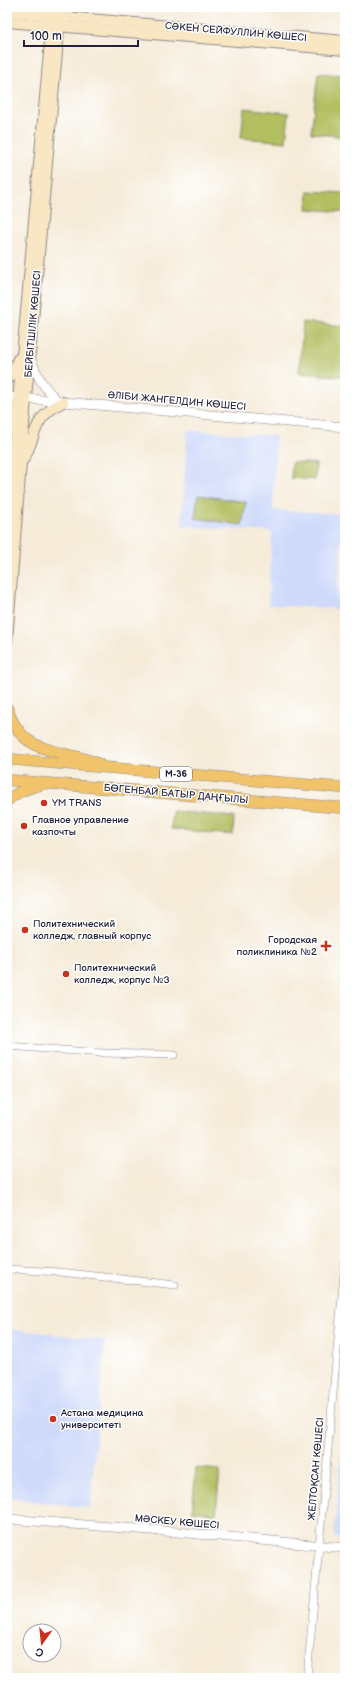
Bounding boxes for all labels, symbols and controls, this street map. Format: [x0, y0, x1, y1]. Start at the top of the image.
street label: СӘКЕН СЕЙФУЛЛИН КӨШЕСІ [165, 20, 307, 44]
scale bar [24, 22, 138, 48]
text: 100 m [30, 29, 62, 44]
street label: БЕЙБІТШІЛІК КӨШЕСІ [22, 270, 44, 378]
street label: ӘЛІБИ ЖАНГЕЛДИН КӨШЕСІ [107, 389, 247, 413]
road number: M-36 [160, 767, 192, 781]
street label: БӨГЕНБАЙ БАТЫР ДАҢҒЫЛЫ [103, 782, 249, 806]
place label: YM TRANS [51, 797, 102, 809]
marker: YM TRANS [39, 798, 49, 808]
place label: Главное управление казпочты [32, 814, 129, 838]
marker: Главное управление казпочты [19, 821, 29, 831]
place label: Политехнический колледж, главный корпус [33, 918, 151, 942]
marker: Политехнический колледж, главный корпус [20, 925, 30, 935]
place label: Городская поликлиника №2 [237, 934, 317, 958]
marker: Городская поликлиника №2 [320, 940, 332, 952]
place label: Политехнический колледж, корпус №3 [74, 962, 170, 986]
marker: Политехнический колледж, корпус №3 [61, 969, 71, 979]
place label: Астана медицина университеті [60, 1407, 144, 1431]
marker: Астана медицина университеті [48, 1414, 58, 1424]
street label: ЖЕЛТОҚСАН КӨШЕСІ [306, 1417, 326, 1521]
street label: МӘСКЕУ КӨШЕСІ [134, 1512, 220, 1532]
north arrow [22, 1623, 62, 1663]
text: С [34, 1645, 45, 1659]

